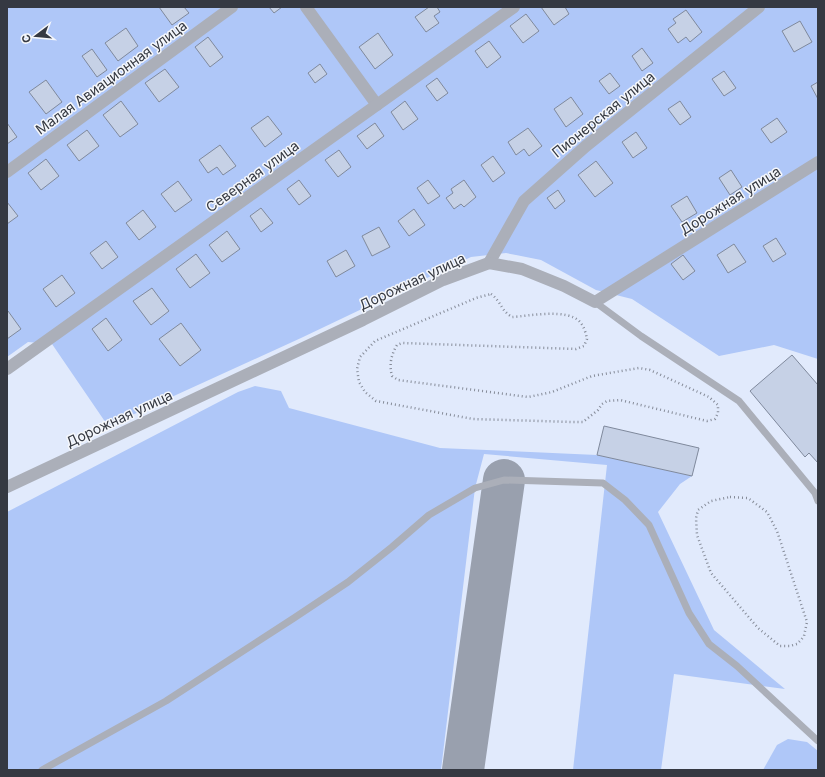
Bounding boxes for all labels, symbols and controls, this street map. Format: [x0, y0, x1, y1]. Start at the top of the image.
north arrow [16, 16, 56, 56]
street label: Малая Авиационная улица [32, 16, 190, 138]
text: С [19, 33, 34, 45]
street label: Пионерская улица [548, 67, 658, 161]
street label: Северная улица [202, 137, 302, 215]
street label: Дорожная улица [677, 162, 783, 238]
street label: Дорожная улица [356, 249, 468, 313]
street label: Дорожная улица [63, 386, 175, 450]

